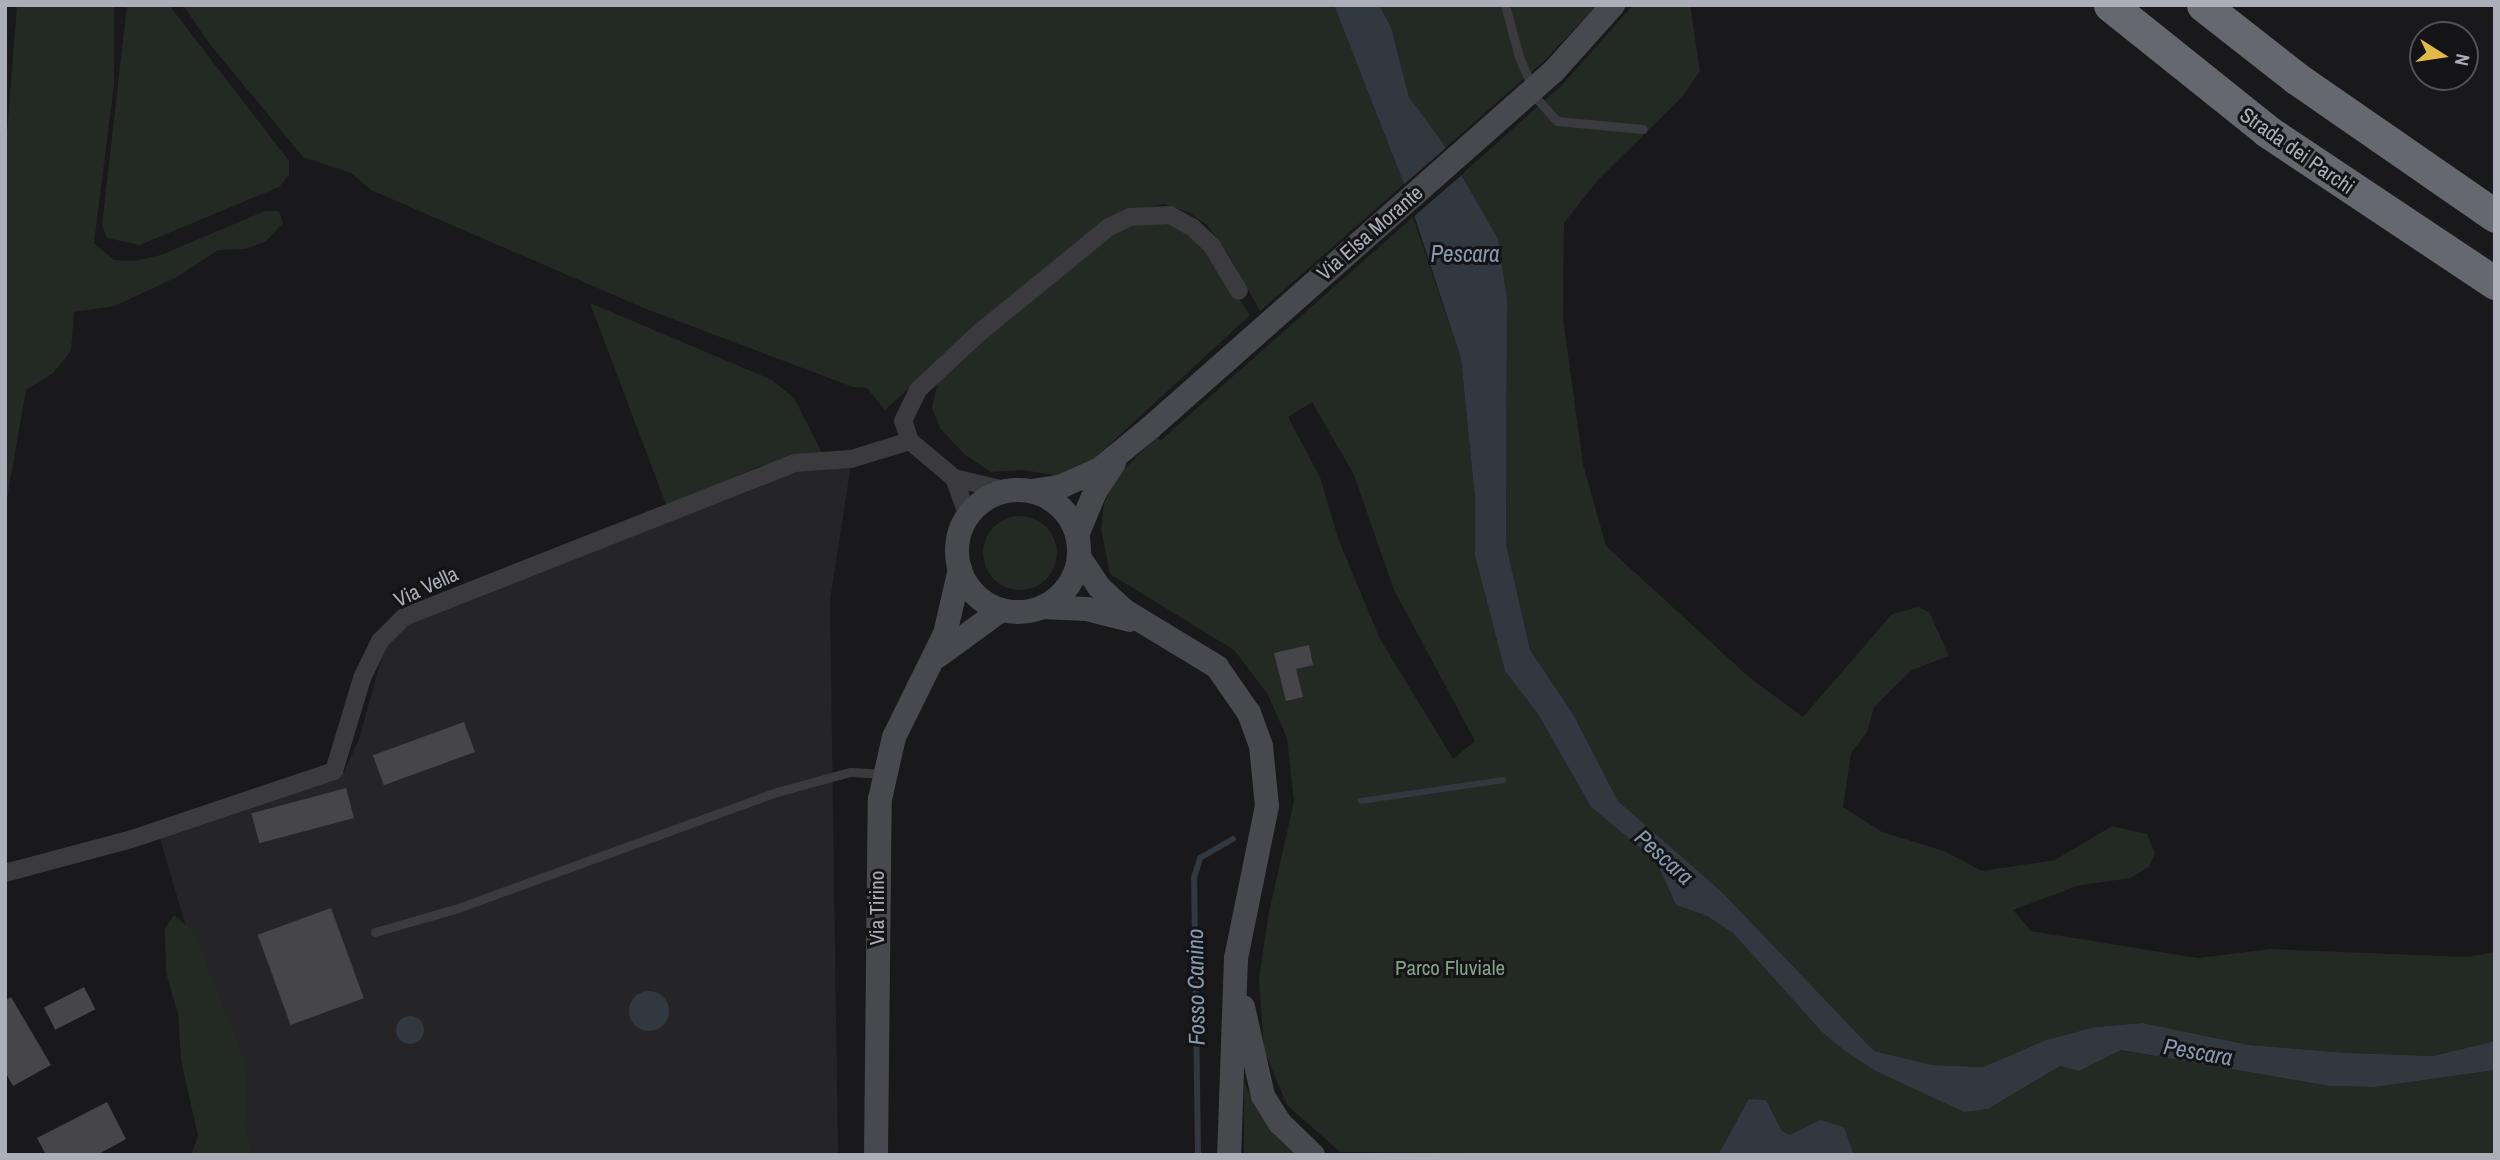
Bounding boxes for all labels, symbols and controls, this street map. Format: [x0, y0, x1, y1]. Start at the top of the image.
north arrow [2409, 21, 2479, 91]
text: N [2449, 52, 2476, 68]
street label: Strada dei Parchi [2235, 102, 2359, 200]
street label: Via Elsa Morante [1312, 180, 1428, 286]
water label: Pescara [1430, 240, 1500, 268]
street label: Via Vella [390, 561, 462, 613]
water label: Pescara [1629, 824, 1699, 890]
street label: Via Tirino [864, 871, 890, 945]
water label: Fosso Canino [1181, 928, 1211, 1046]
park label: Parco Fluviale [1395, 955, 1505, 981]
water label: Pescara [2162, 1032, 2234, 1072]

